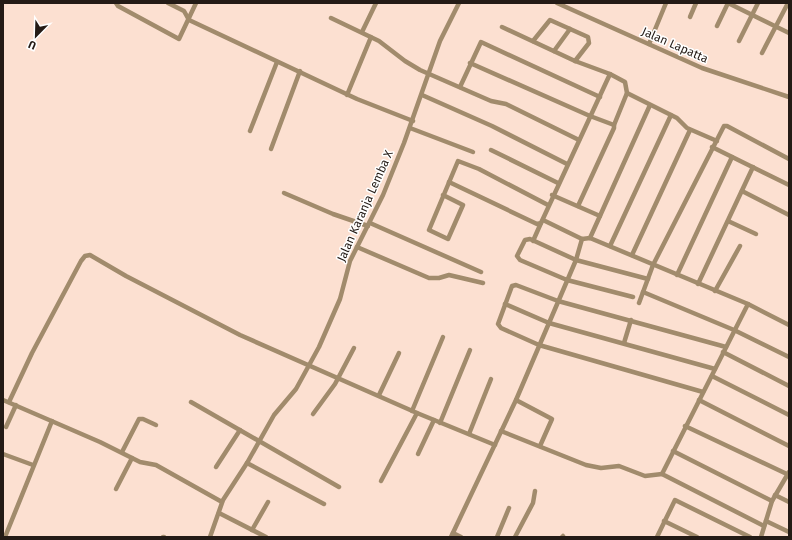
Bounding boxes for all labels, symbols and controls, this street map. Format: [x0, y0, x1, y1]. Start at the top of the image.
north arrow [16, 16, 56, 56]
street label: Jalan Lapatta [640, 24, 710, 66]
text: U [26, 37, 38, 52]
street label: Jalan Karanja Lemba X [334, 148, 396, 264]

